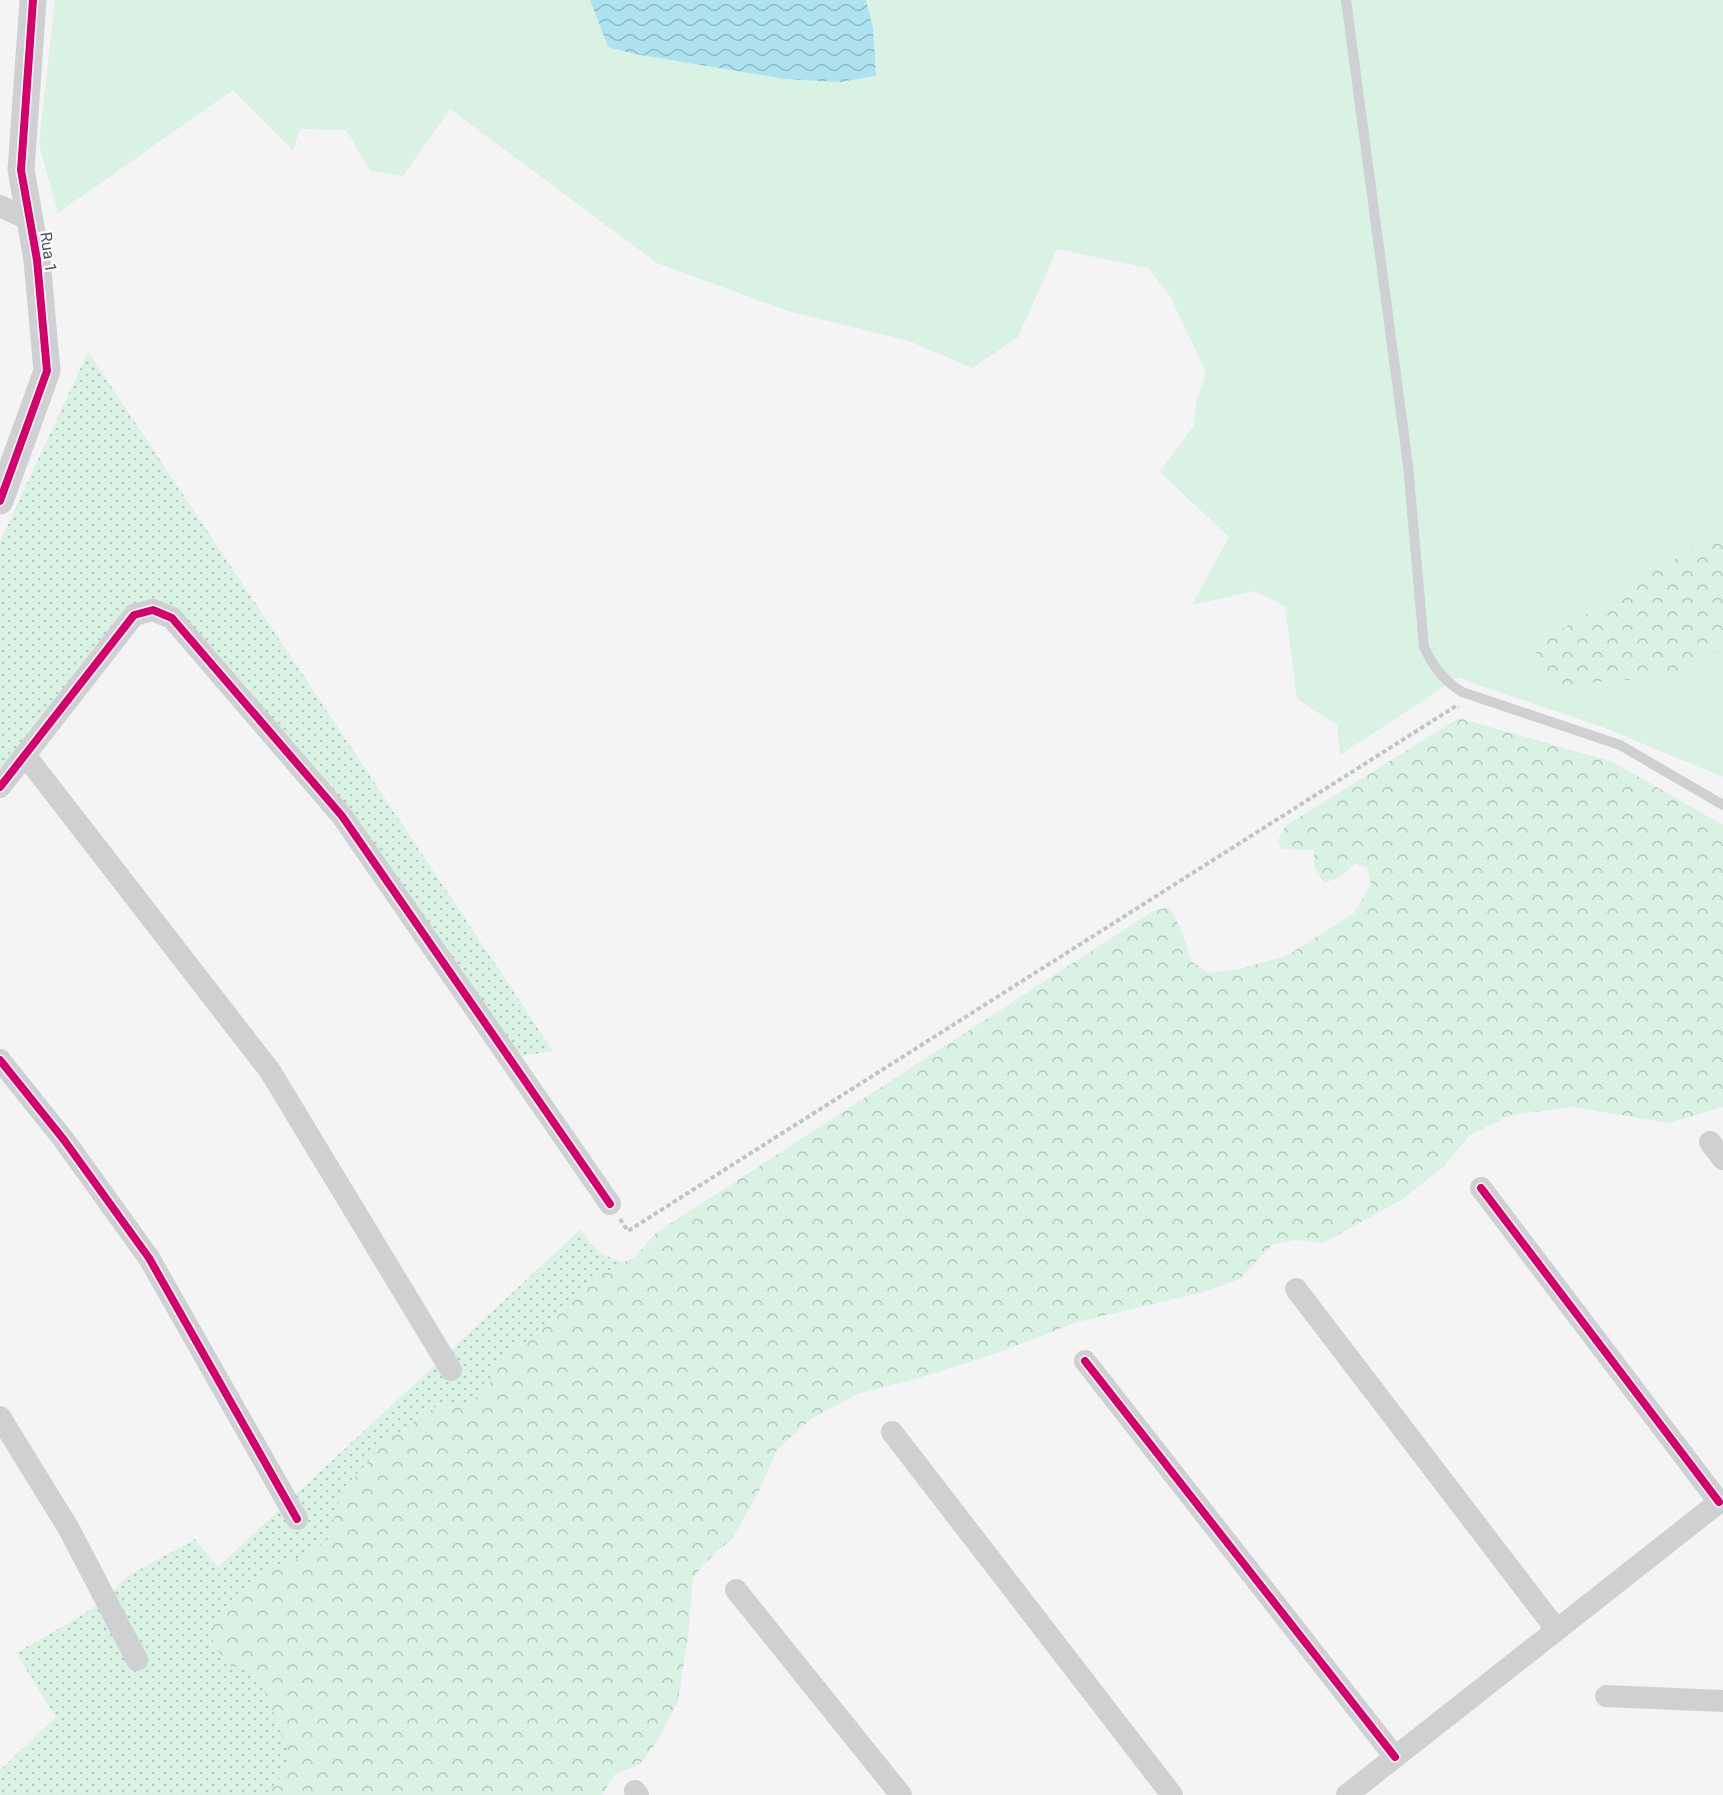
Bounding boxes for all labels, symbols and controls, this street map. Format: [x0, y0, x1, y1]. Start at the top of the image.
street label: Rua 1 [36, 231, 61, 273]

